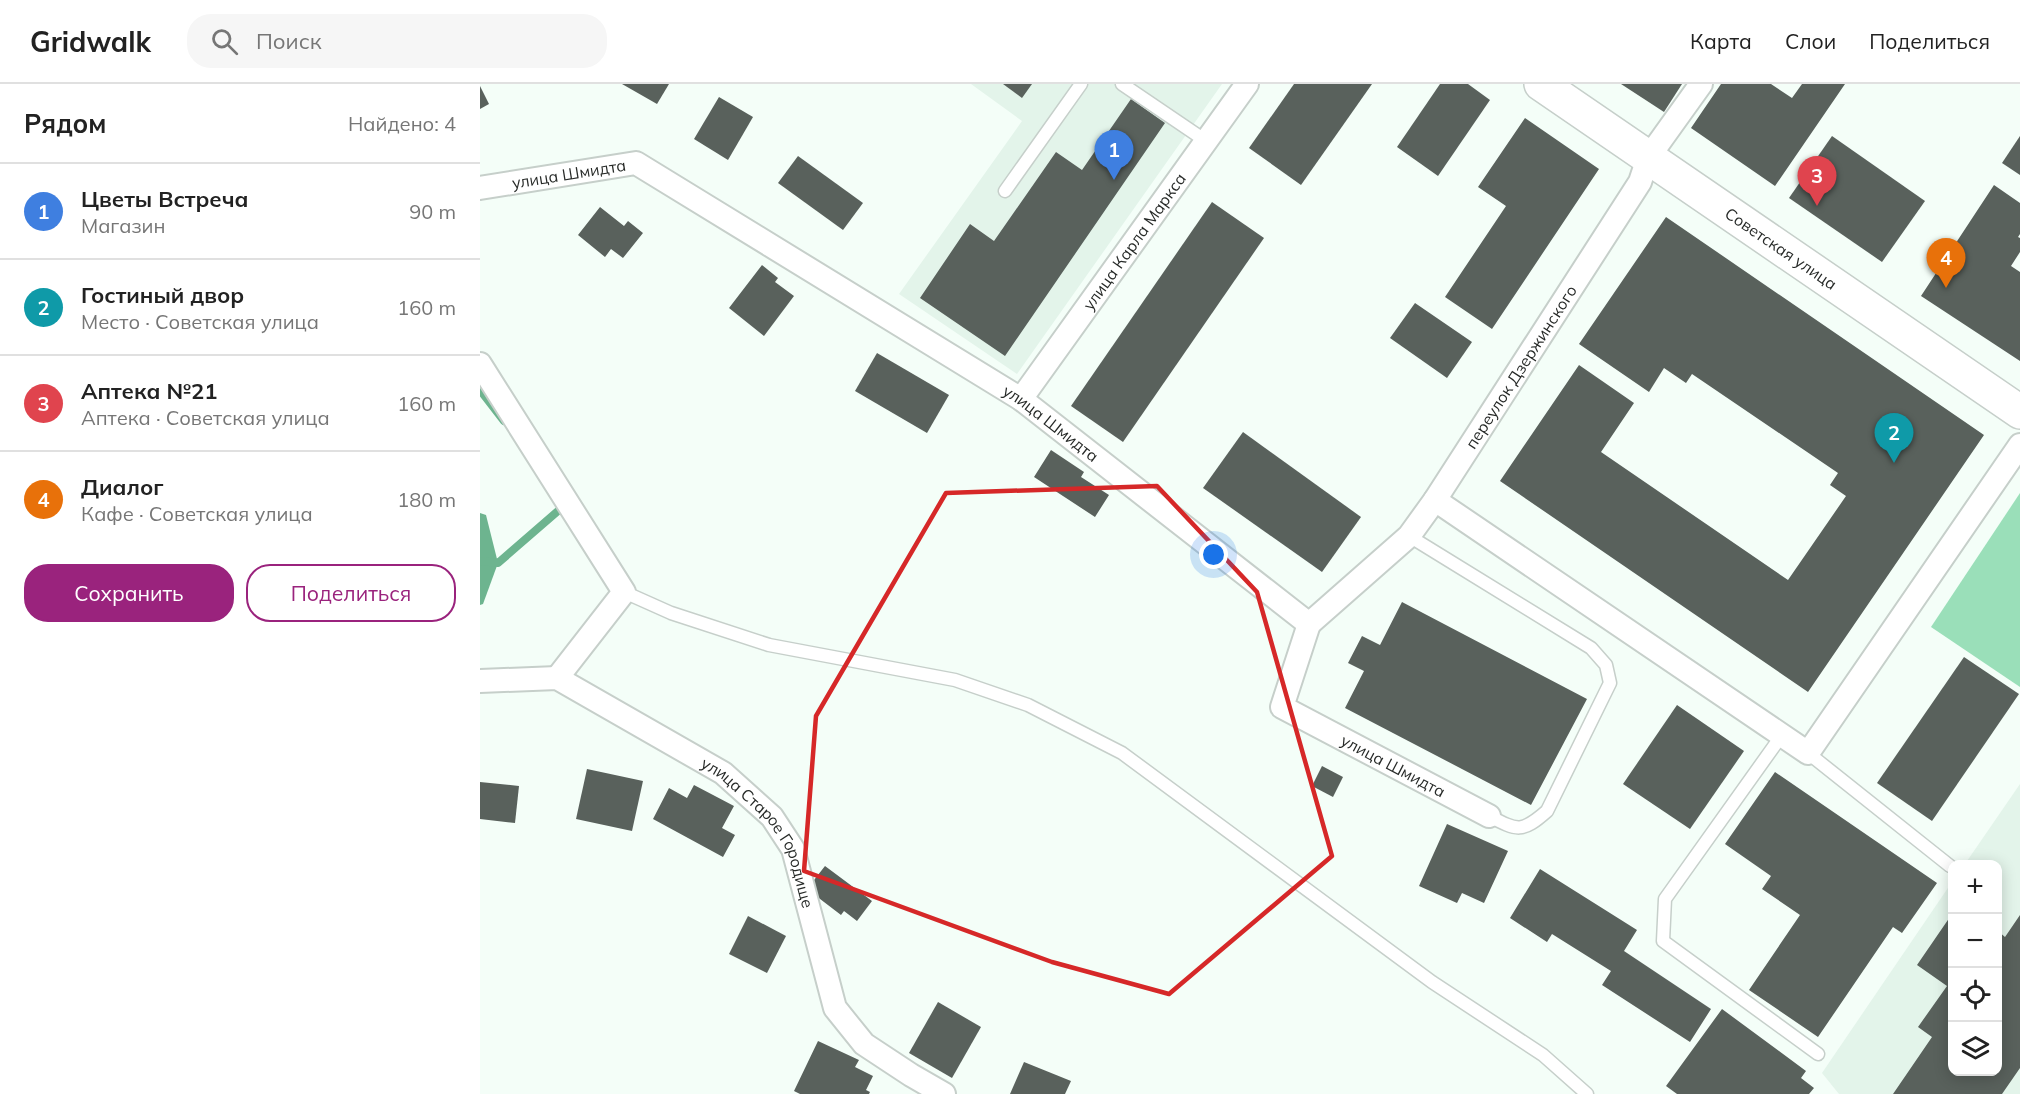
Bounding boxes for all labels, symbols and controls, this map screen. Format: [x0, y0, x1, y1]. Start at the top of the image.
search box [187, 14, 607, 68]
text: Gridwalk [30, 24, 151, 59]
icon: search [208, 25, 241, 58]
text: Поиск [256, 27, 322, 55]
text: Карта [1690, 28, 1752, 54]
text: Слои [1785, 28, 1836, 54]
text: Поделиться [1869, 28, 1990, 54]
text: Рядом [24, 107, 107, 140]
text: Найдено: 4 [348, 111, 456, 136]
pin: 1 [1094, 130, 1134, 180]
street label: улица Шмидта [510, 155, 627, 193]
pin: 3 [1798, 156, 1836, 206]
street label: улица Карла Маркса [1078, 169, 1190, 314]
text: Цветы Встреча [81, 185, 249, 213]
text: 1 [38, 199, 50, 224]
text: 90 m [409, 199, 456, 224]
street label: Советская улица [1721, 203, 1841, 294]
text: Магазин [81, 213, 165, 238]
pin: 4 [1926, 238, 1966, 288]
text: Гостиный двор [81, 281, 244, 309]
street label: переулок Дзержинского [1461, 281, 1581, 452]
text: 2 [38, 295, 50, 320]
text: 160 m [397, 295, 456, 320]
text: Место · Советская улица [81, 309, 319, 334]
text: Аптека №21 [81, 377, 217, 405]
street label: улица Шмидта [999, 380, 1103, 466]
text: 3 [38, 391, 50, 416]
text: 160 m [397, 391, 456, 416]
text: Аптека · Советская улица [81, 405, 330, 430]
pin: 2 [1874, 414, 1914, 463]
text: Диалог [81, 473, 164, 501]
text: 4 [38, 487, 50, 512]
text: 180 m [397, 487, 456, 512]
text: Кафе · Советская улица [81, 501, 313, 526]
your location [1199, 540, 1228, 569]
button: Сохранить [24, 564, 234, 622]
button: Поделиться [246, 564, 456, 622]
street label: улица Шмидта [1338, 730, 1449, 801]
street label: улица Старое Городище [698, 753, 818, 910]
map controls [1948, 860, 2002, 1076]
button: + [1948, 860, 2002, 914]
button: − [1948, 914, 2002, 968]
button: locate [1948, 968, 2002, 1022]
button: layers [1948, 1022, 2002, 1076]

